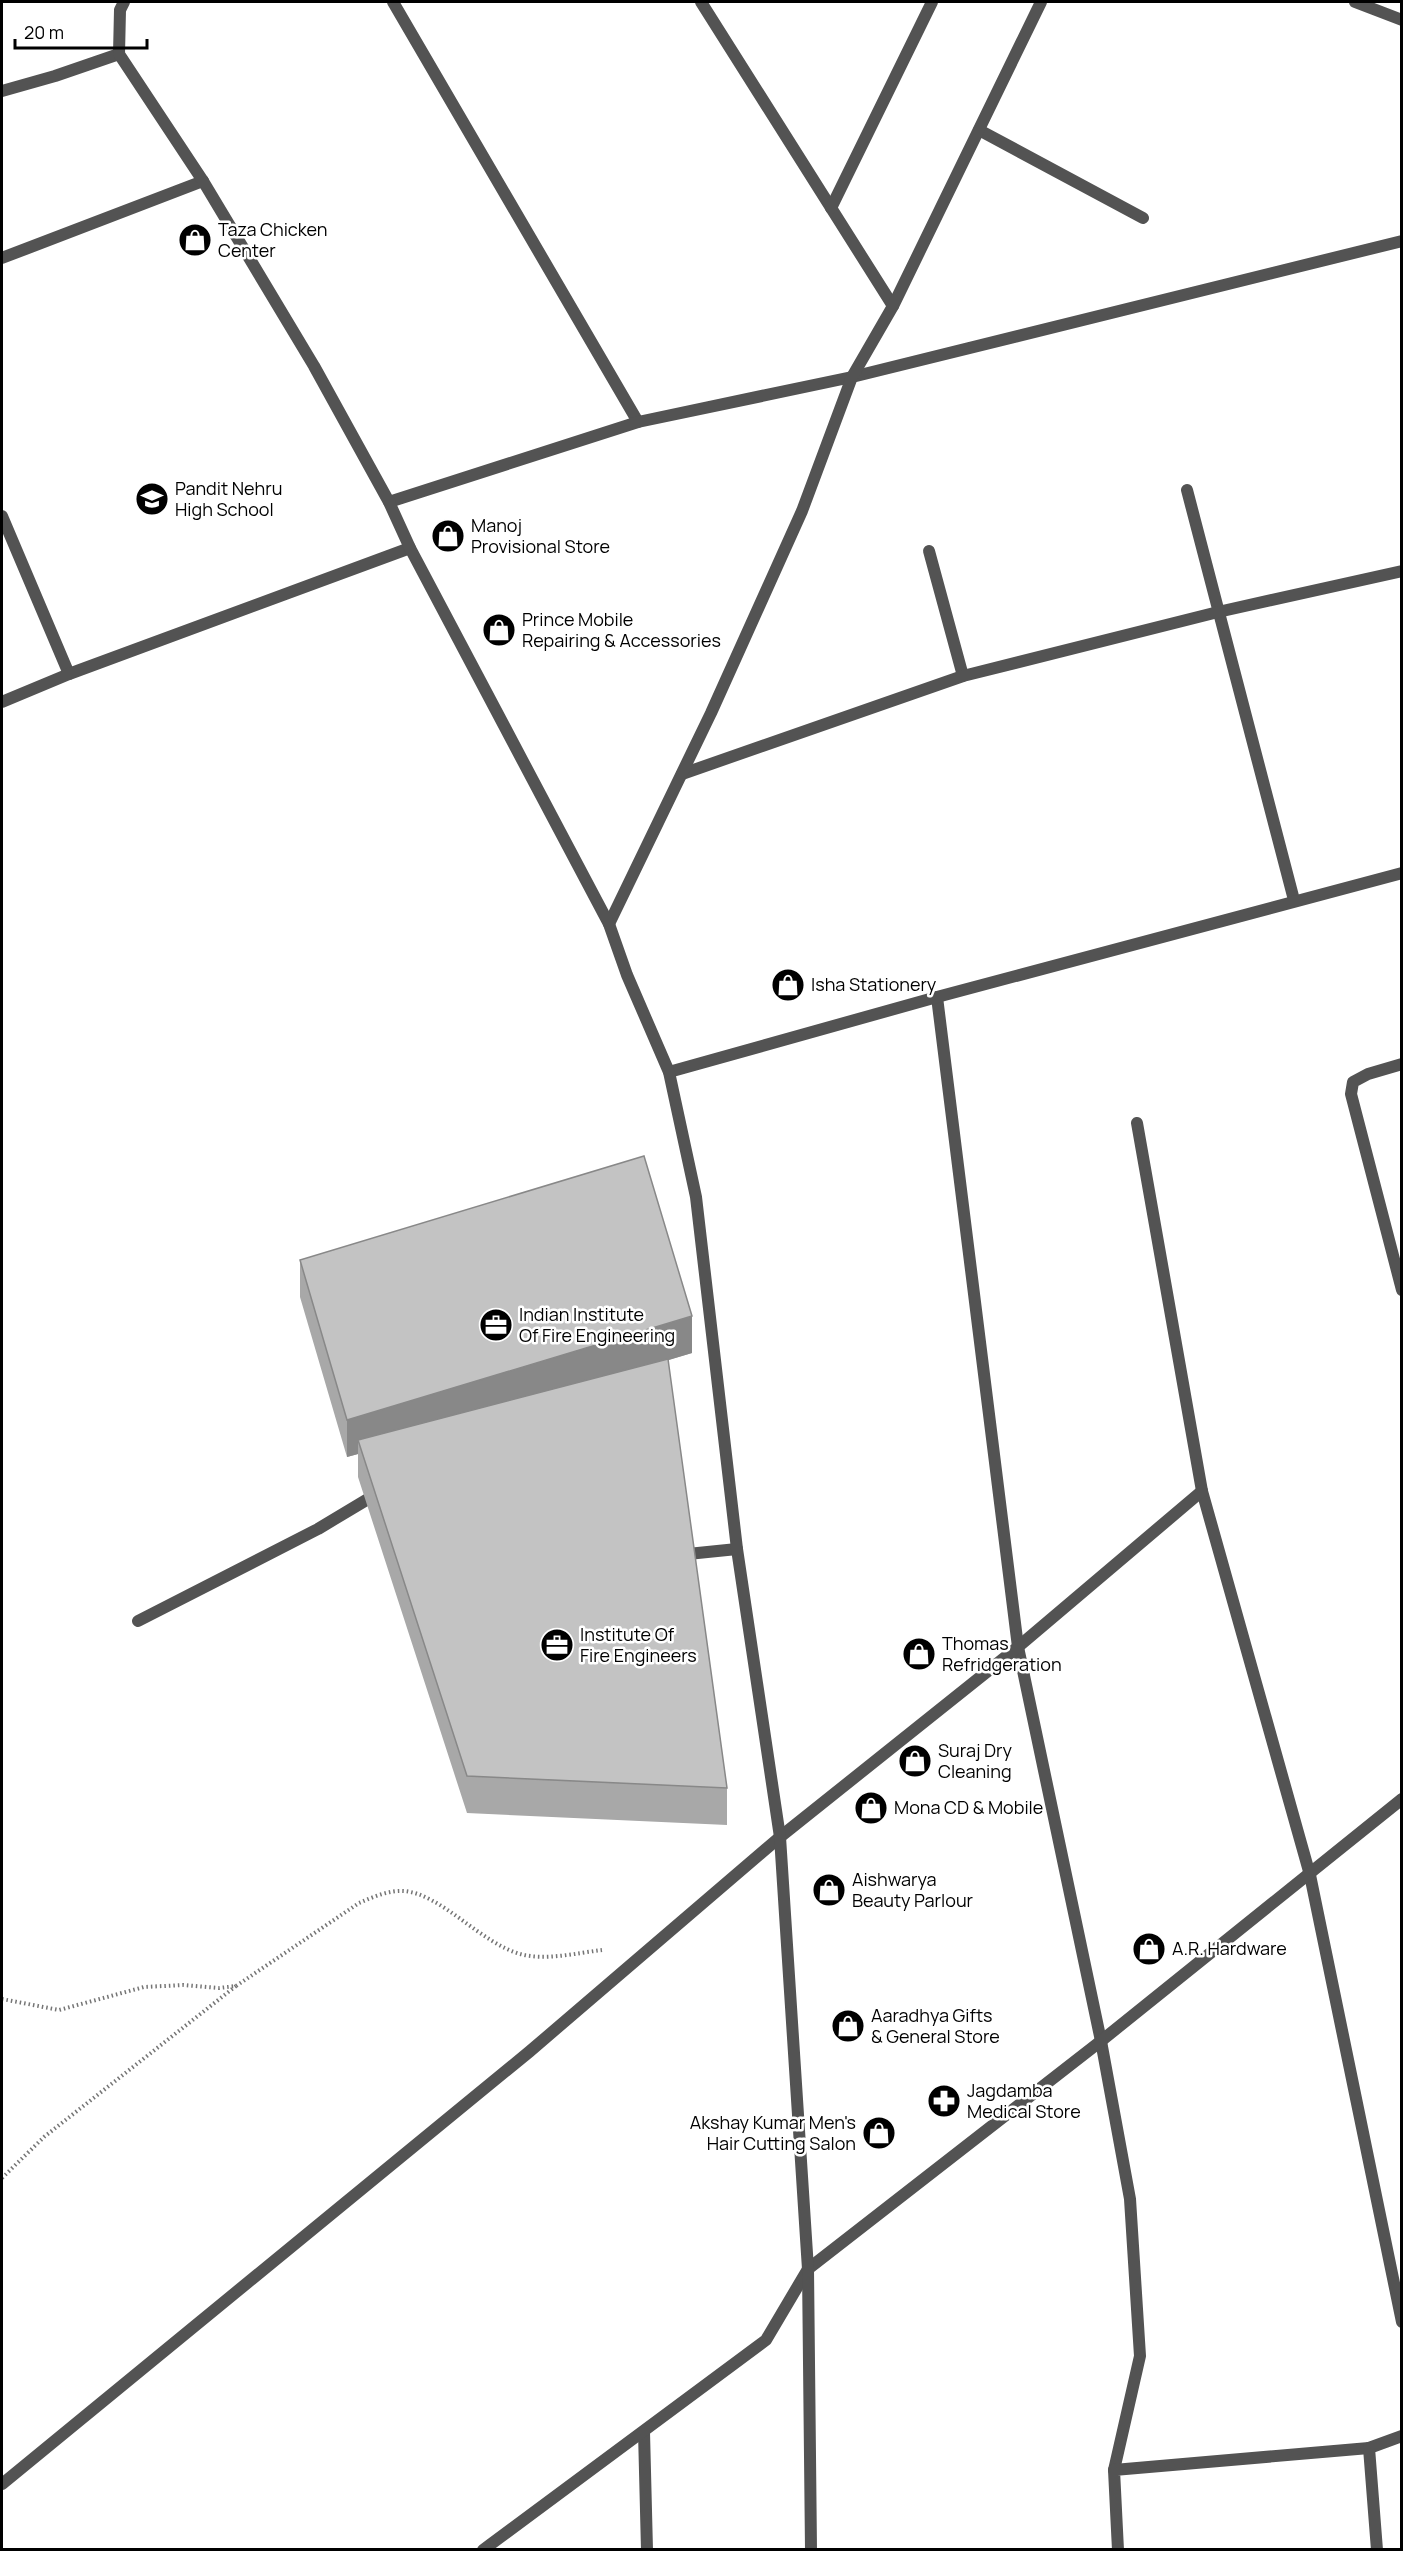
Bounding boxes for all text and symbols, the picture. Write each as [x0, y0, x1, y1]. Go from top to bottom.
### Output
scale bar [15, 12, 147, 50]
text: 20 m [24, 20, 64, 44]
place label: Taza Chicken Center [218, 217, 328, 262]
shop icon: Taza Chicken Center [177, 222, 213, 258]
place label: Pandit Nehru High School [175, 476, 282, 521]
school or university icon: Pandit Nehru High School [134, 481, 170, 517]
place label: Manoj Provisional Store [471, 513, 610, 558]
shop icon: Manoj Provisional Store [430, 518, 466, 554]
place label: Prince Mobile Repairing & Accessories [522, 607, 721, 652]
shop icon: Prince Mobile Repairing & Accessories [481, 612, 517, 648]
shop icon: Isha Stationery [770, 967, 806, 1003]
place label: Isha Stationery [811, 972, 937, 996]
place label: Indian Institute Of Fire Engineering [519, 1302, 675, 1347]
office icon: Indian Institute Of Fire Engineering [478, 1307, 514, 1343]
place label: Institute Of Fire Engineers [580, 1622, 697, 1667]
office icon: Institute Of Fire Engineers [539, 1627, 575, 1663]
place label: Thomas Refridgeration [942, 1631, 1062, 1676]
shop icon: Thomas Refridgeration [901, 1636, 937, 1672]
place label: Suraj Dry Cleaning [938, 1738, 1012, 1783]
shop icon: Suraj Dry Cleaning [897, 1743, 933, 1779]
shop icon: Mona CD & Mobile [853, 1790, 889, 1826]
place label: Mona CD & Mobile [894, 1795, 1043, 1819]
place label: Aishwarya Beauty Parlour [852, 1867, 974, 1912]
shop icon: Aishwarya Beauty Parlour [811, 1872, 847, 1908]
shop icon: A.R. Hardware [1131, 1931, 1167, 1967]
place label: A.R. Hardware [1172, 1936, 1287, 1960]
place label: Aaradhya Gifts & General Store [871, 2003, 1000, 2048]
shop icon: Aaradhya Gifts & General Store [830, 2008, 866, 2044]
place label: Jagdamba Medical Store [967, 2078, 1081, 2123]
pharmacy icon: Jagdamba Medical Store [926, 2083, 962, 2119]
place label: Akshay Kumar Men's Hair Cutting Salon [690, 2110, 856, 2155]
shop icon: Akshay Kumar Men's Hair Cutting Salon [861, 2115, 897, 2151]

